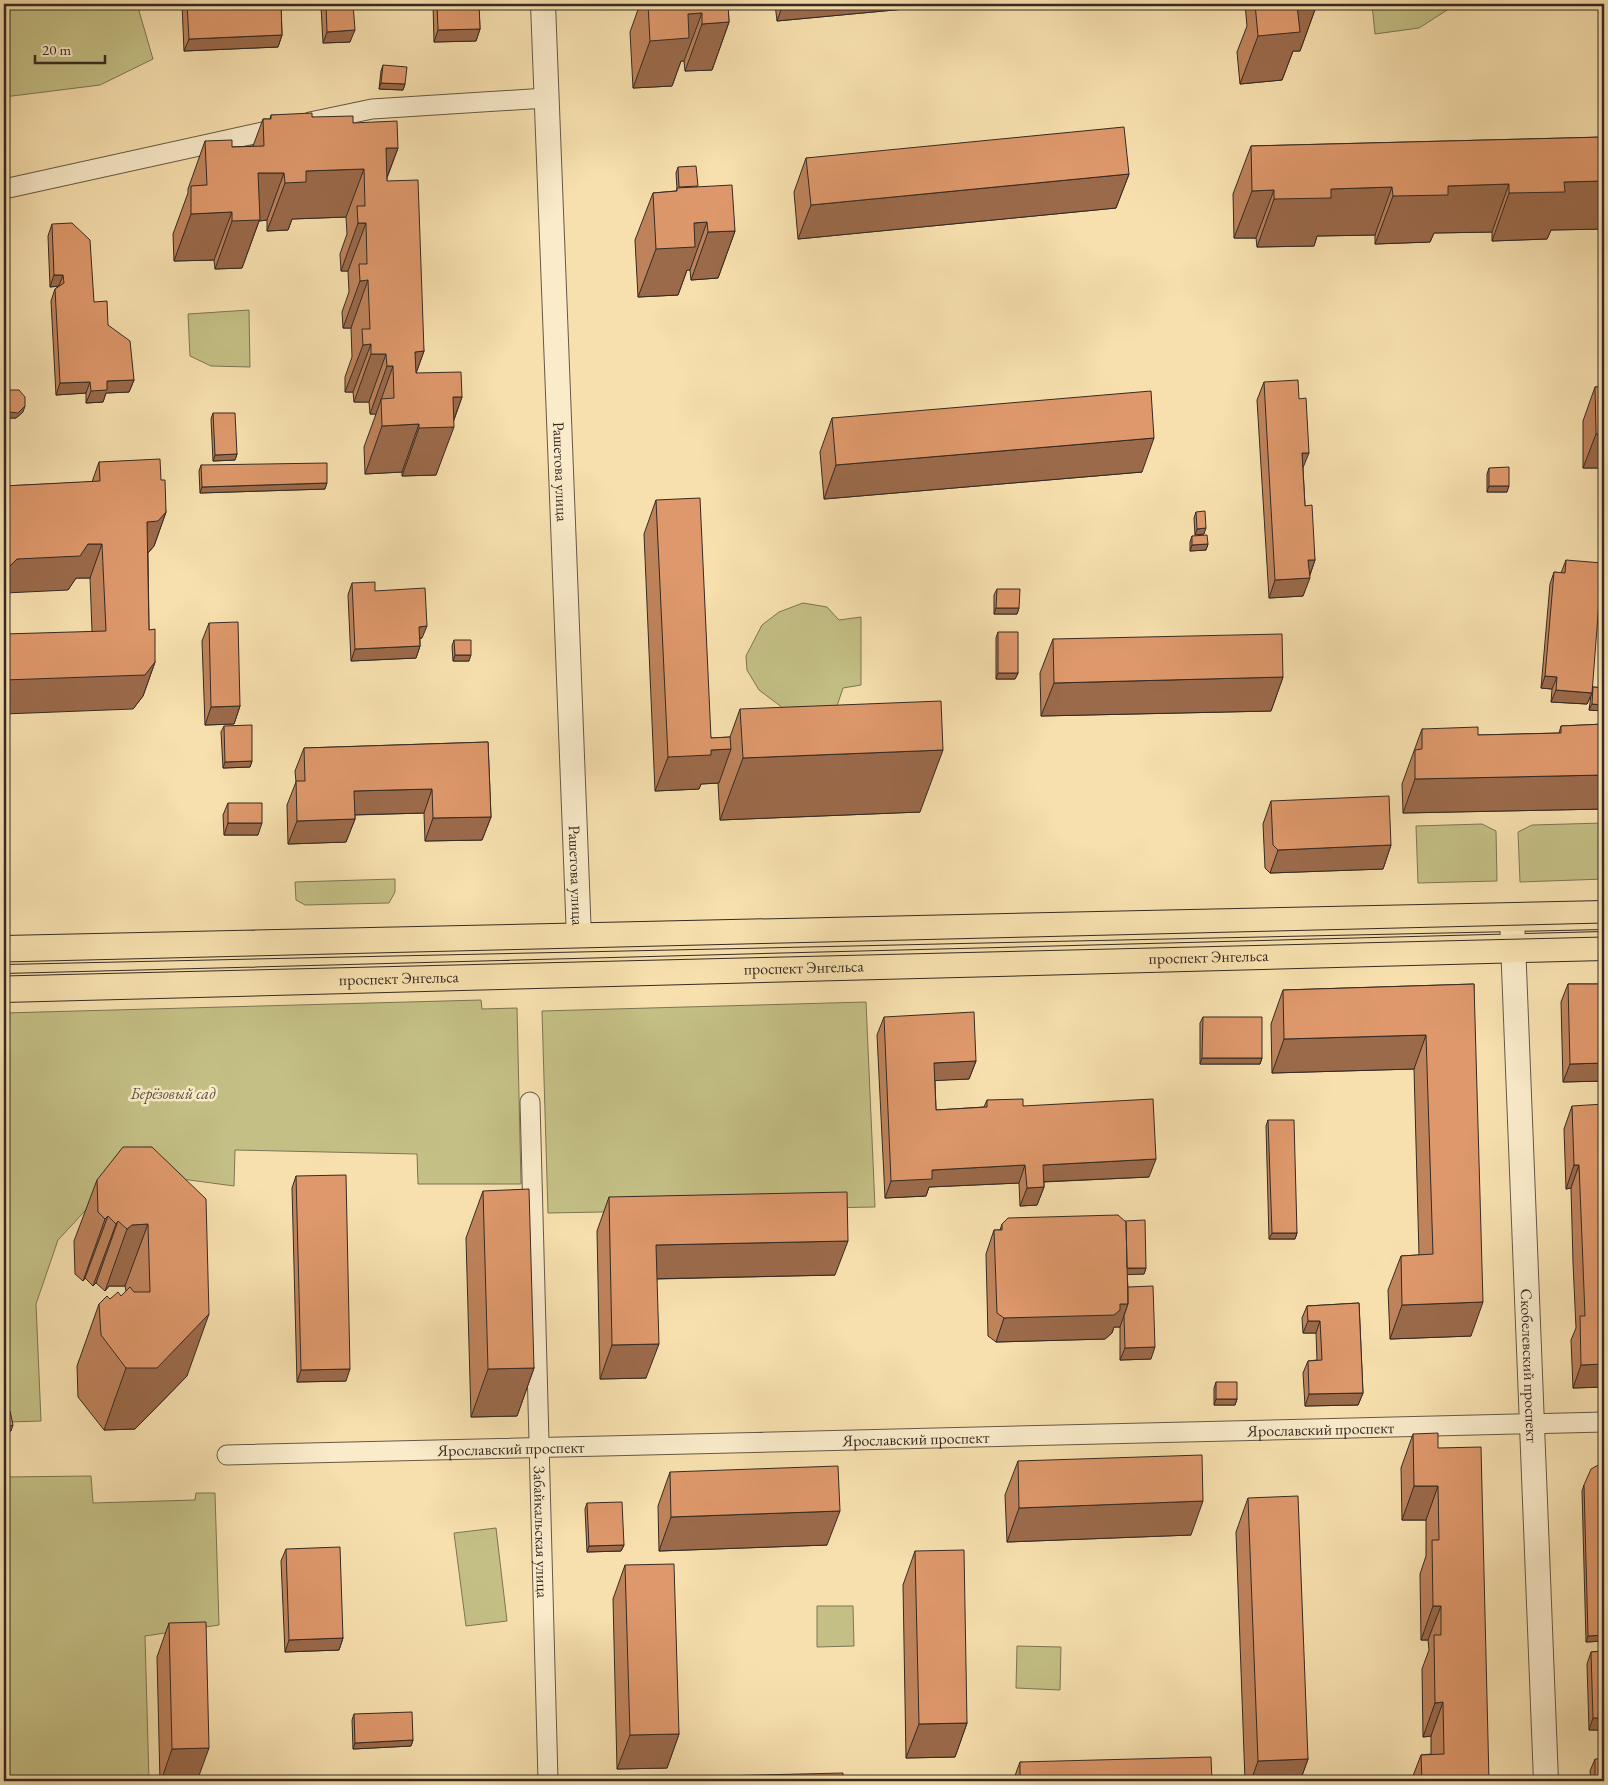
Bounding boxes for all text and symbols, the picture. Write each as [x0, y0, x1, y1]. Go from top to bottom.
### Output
scale bar [35, 32, 105, 64]
text: 20 m [42, 40, 71, 59]
street label: Рашетова улица [549, 421, 573, 523]
street label: Рашетова улица [564, 825, 589, 926]
street label: проспект Энгельса [1148, 944, 1269, 968]
street label: проспект Энгельса [744, 955, 865, 979]
street label: проспект Энгельса [339, 966, 460, 990]
park label: Берёзовый сад [129, 1083, 216, 1104]
street label: Скобелевский проспект [1516, 1288, 1543, 1444]
street label: Ярославский проспект [1246, 1417, 1395, 1441]
street label: Ярославский проспект [841, 1426, 990, 1451]
street label: Ярославский проспект [436, 1436, 585, 1460]
street label: Забайкальская улица [529, 1465, 554, 1599]

